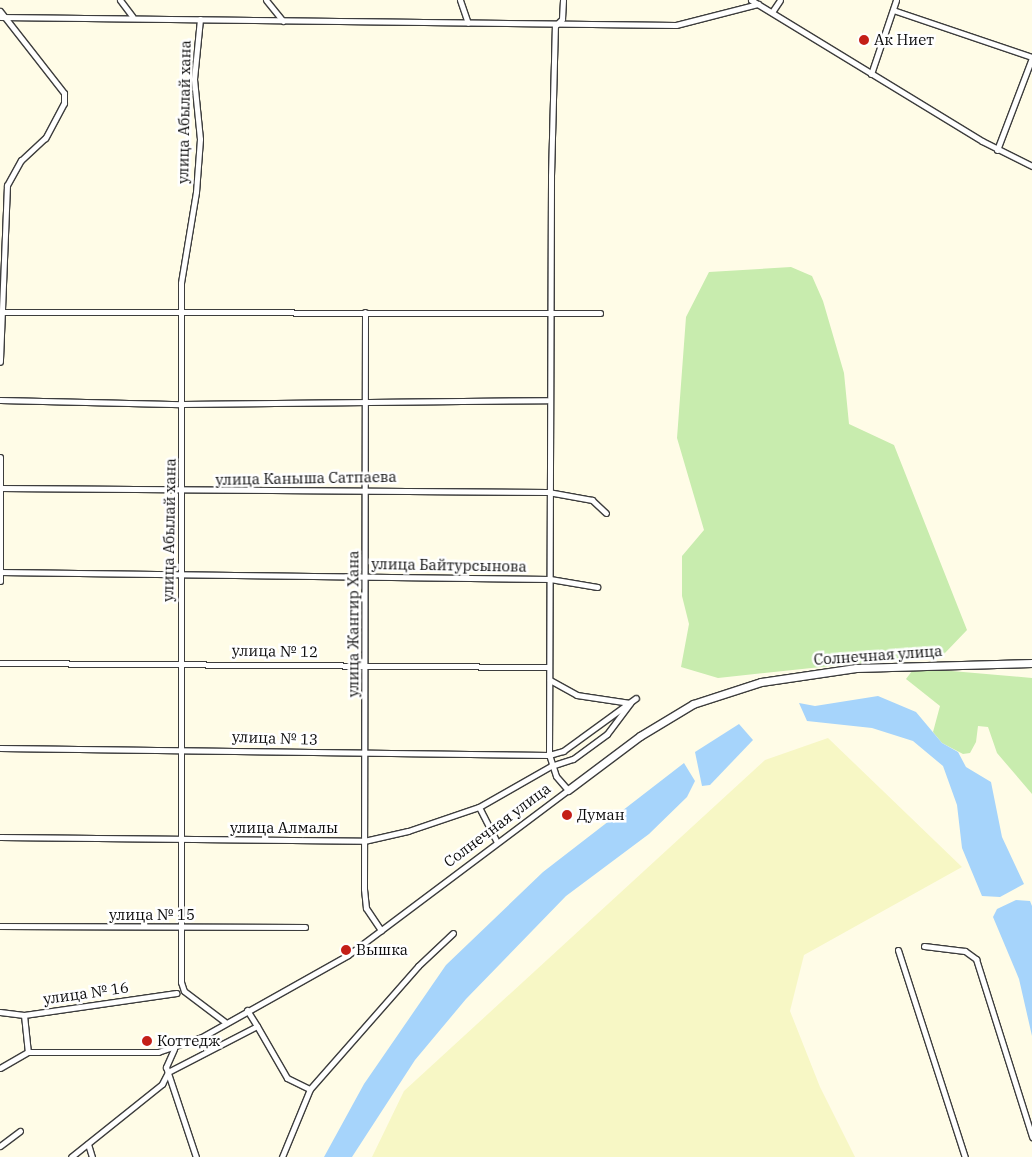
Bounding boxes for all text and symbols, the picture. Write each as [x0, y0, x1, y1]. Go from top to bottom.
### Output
place label: Ак Ниет [874, 31, 934, 49]
marker: Ак Ниет [858, 34, 870, 46]
street label: улица Абылай хана [174, 40, 194, 184]
street label: улица Абылай хана [159, 458, 179, 602]
street label: улица Каныша Сатпаева [215, 467, 397, 489]
street label: улица Жангир Хана [344, 551, 362, 697]
street label: улица Байтурсынова [371, 555, 527, 575]
street label: улица № 12 [232, 641, 318, 661]
street label: Солнечная улица [813, 642, 943, 668]
street label: улица № 13 [232, 728, 318, 748]
street label: Солнечная улица [440, 779, 554, 871]
place label: Думан [577, 806, 625, 824]
marker: Думан [561, 809, 573, 821]
street label: улица Алмалы [230, 819, 338, 837]
street label: улица № 15 [109, 906, 195, 924]
place label: Вышка [356, 941, 408, 959]
marker: Вышка [340, 944, 352, 956]
street label: улица № 16 [42, 978, 130, 1008]
place label: Коттедж [157, 1032, 220, 1050]
marker: Коттедж [141, 1035, 153, 1047]

